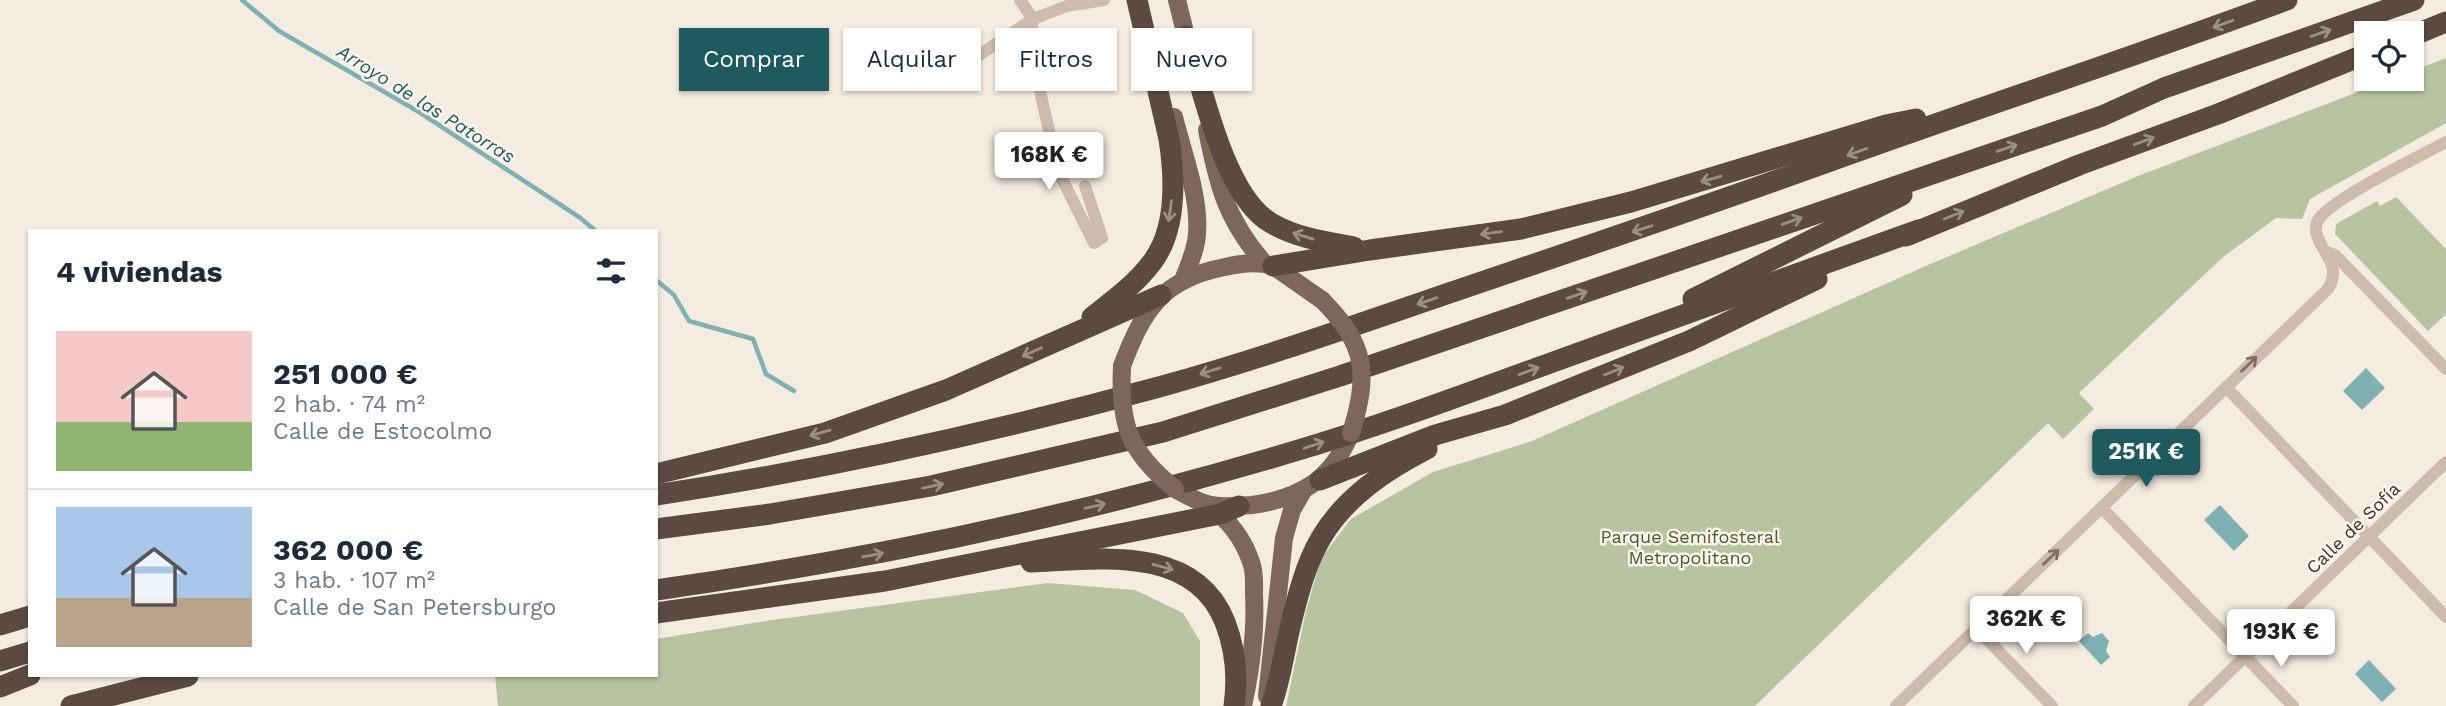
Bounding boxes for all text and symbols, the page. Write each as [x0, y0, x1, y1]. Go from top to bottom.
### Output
one-way arrow [2212, 18, 2234, 31]
map controls [2354, 21, 2424, 91]
button: locate [2354, 21, 2424, 91]
one-way arrow [2309, 26, 2331, 38]
chip: Comprar [679, 28, 829, 91]
chip: Alquilar [843, 28, 981, 91]
chip: Filtros [995, 28, 1117, 91]
chip: Nuevo [1131, 28, 1252, 91]
water label: Arroyo de las Patorras [332, 39, 519, 168]
pin: 168K € [992, 132, 1106, 192]
one-way arrow [2132, 134, 2154, 147]
text: 168K € [1010, 141, 1088, 168]
one-way arrow [1996, 141, 2018, 153]
one-way arrow [1846, 147, 1868, 159]
one-way arrow [1700, 173, 1722, 186]
one-way arrow [1163, 199, 1176, 222]
one-way arrow [1943, 208, 1964, 221]
one-way arrow [1781, 214, 1803, 227]
one-way arrow [1632, 224, 1654, 236]
one-way arrow [1480, 227, 1502, 240]
one-way arrow [1292, 228, 1314, 241]
icon: filters [592, 252, 630, 290]
text: 4 viviendas [56, 254, 223, 289]
one-way arrow [1565, 288, 1587, 300]
one-way arrow [1416, 296, 1438, 308]
one-way arrow [1022, 346, 1043, 359]
one-way arrow [2240, 355, 2257, 372]
text: 251 000 € [273, 356, 417, 391]
icon: home [112, 359, 196, 443]
one-way arrow [1518, 363, 1540, 376]
one-way arrow [1602, 364, 1624, 377]
one-way arrow [1199, 365, 1221, 378]
text: 2 hab. · 74 m² [273, 391, 425, 418]
text: Calle de Estocolmo [273, 418, 492, 445]
one-way arrow [809, 428, 831, 441]
pin: 251K € [2089, 430, 2203, 489]
one-way arrow [1303, 438, 1325, 451]
text: 251K € [2108, 438, 2184, 465]
one-way arrow [921, 478, 944, 492]
street label: Calle de Sofía [2302, 478, 2404, 578]
one-way arrow [1083, 499, 1106, 513]
park label: Parque Semifosteral Metropolitano [1601, 526, 1780, 568]
text: 362 000 € [273, 532, 423, 567]
icon: home [112, 535, 196, 619]
one-way arrow [861, 548, 884, 561]
one-way arrow [2042, 548, 2059, 565]
one-way arrow [1151, 561, 1174, 574]
text: 3 hab. · 107 m² [273, 567, 435, 594]
text: Calle de San Petersburgo [273, 594, 556, 621]
pin: 362K € [1969, 596, 2083, 656]
text: 362K € [1986, 605, 2066, 632]
pin: 193K € [2224, 610, 2338, 669]
text: 193K € [2243, 618, 2319, 645]

